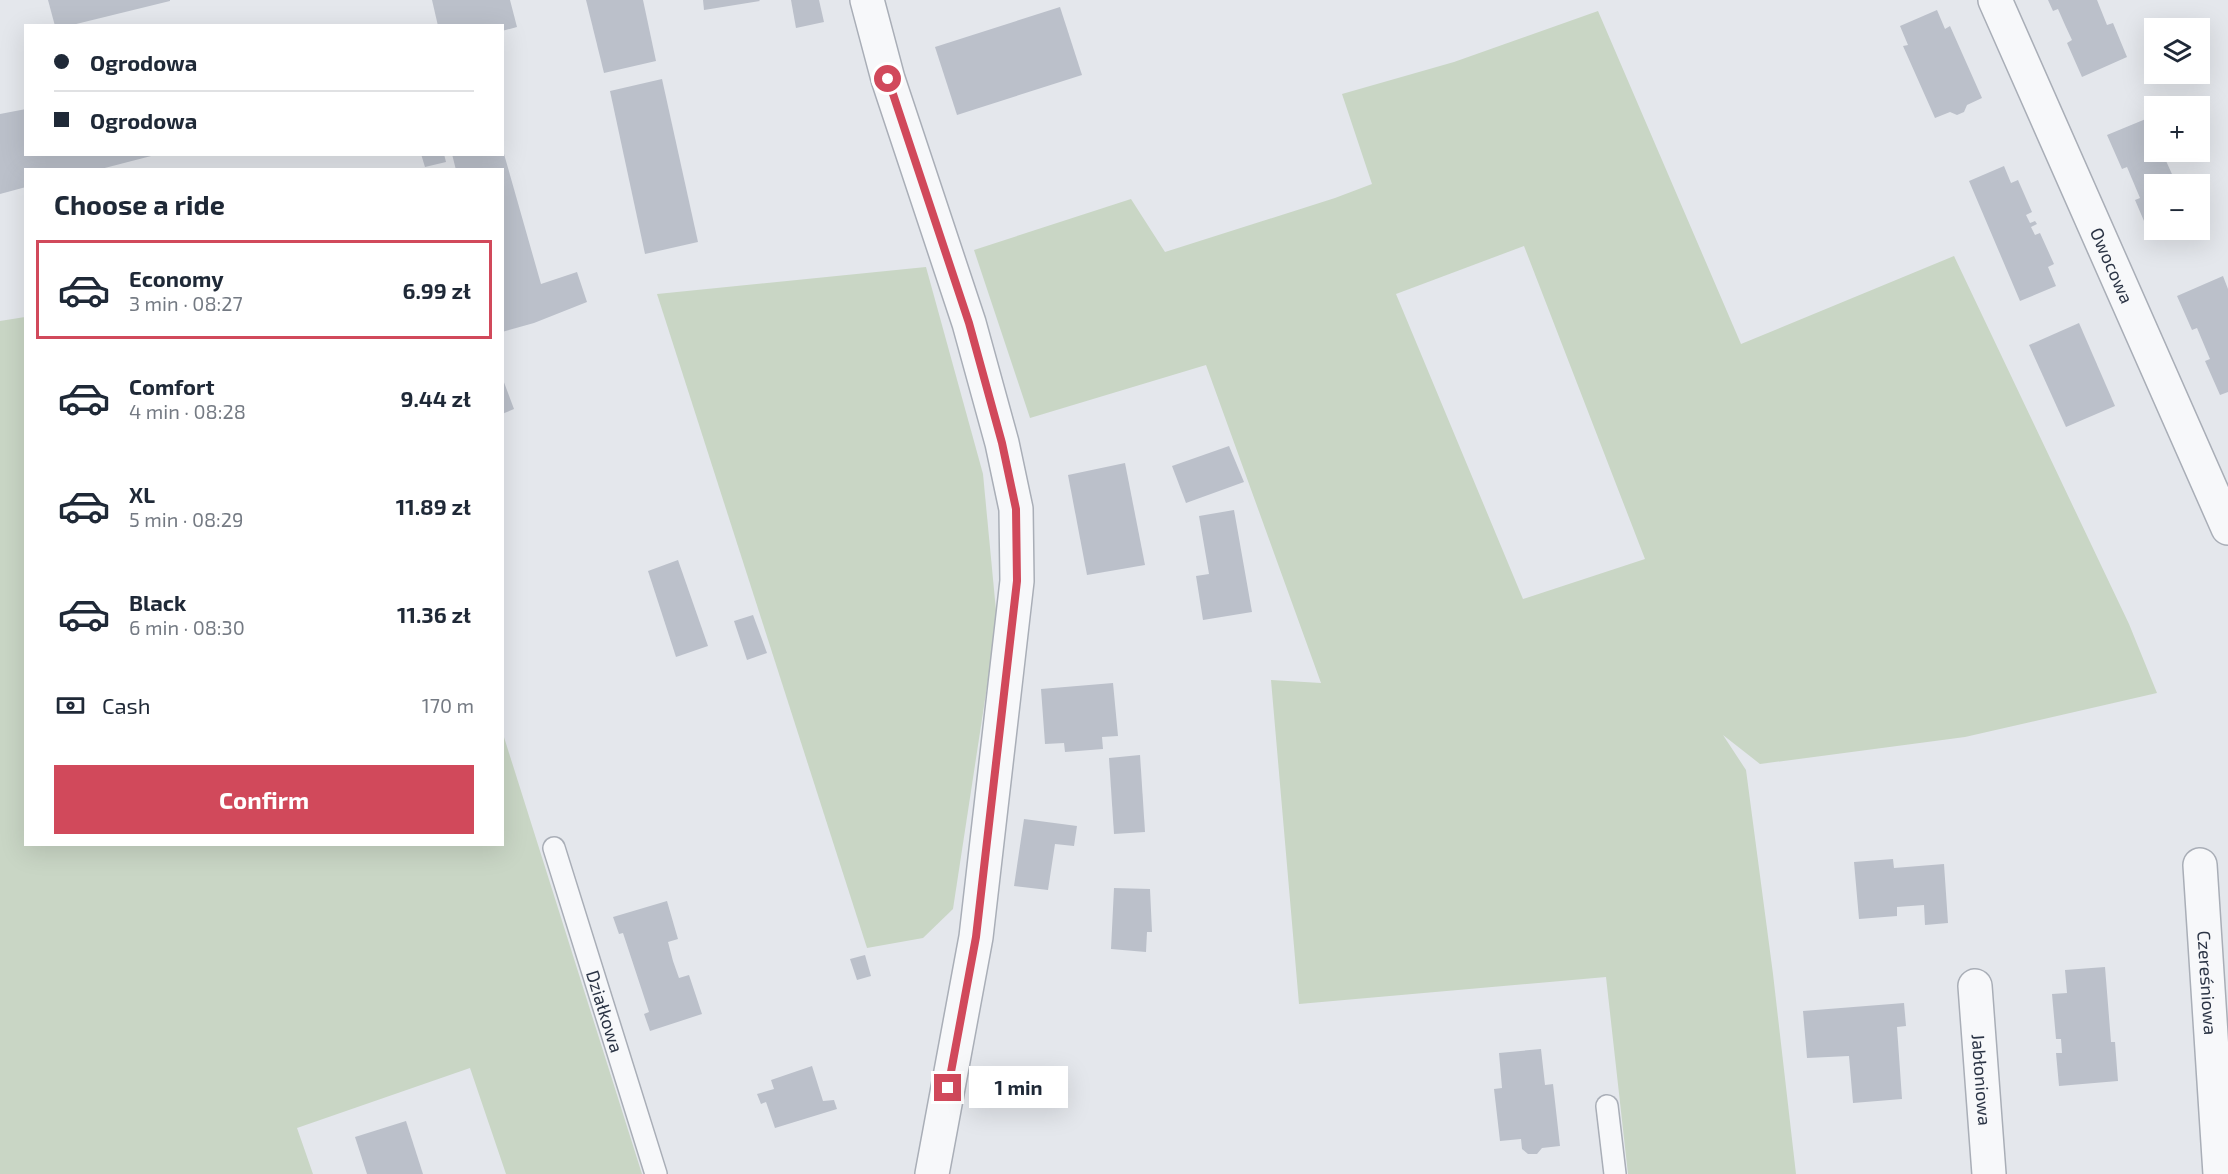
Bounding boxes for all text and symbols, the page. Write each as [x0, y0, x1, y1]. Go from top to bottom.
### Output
map controls [2144, 18, 2210, 240]
button: layers [2144, 18, 2210, 84]
text: Ogrodowa [90, 49, 197, 75]
route start [874, 65, 901, 92]
button: + [2144, 96, 2210, 162]
text: Ogrodowa [90, 107, 197, 133]
button: − [2144, 174, 2210, 240]
text: Choose a ride [54, 188, 225, 220]
street label: Owocowa [2086, 224, 2138, 307]
icon: car [57, 263, 111, 317]
text: Economy [129, 265, 224, 291]
text: 6.99 zł [402, 277, 471, 303]
text: 3 min · 08:27 [129, 291, 243, 315]
icon: car [57, 371, 111, 425]
text: Comfort [129, 373, 214, 399]
text: 9.44 zł [401, 385, 471, 411]
text: 4 min · 08:28 [129, 399, 246, 423]
icon: car [57, 479, 111, 533]
text: XL [129, 481, 155, 507]
text: 11.89 zł [396, 493, 471, 519]
text: 5 min · 08:29 [129, 507, 244, 531]
icon: car [57, 587, 111, 641]
text: Black [129, 589, 186, 615]
text: 11.36 zł [397, 601, 471, 627]
text: 6 min · 08:30 [129, 615, 245, 639]
icon: cash [54, 689, 87, 722]
text: Cash [102, 692, 151, 718]
text: 170 m [422, 693, 474, 717]
button: Confirm [54, 765, 474, 834]
street label: Czereśniowa [2193, 930, 2222, 1036]
street label: Działkowa [582, 967, 628, 1055]
street label: Jabłoniowa [1968, 1033, 1996, 1127]
callout: 1 min [969, 1067, 1068, 1109]
route end [934, 1074, 961, 1101]
text: 1 min [994, 1075, 1043, 1099]

